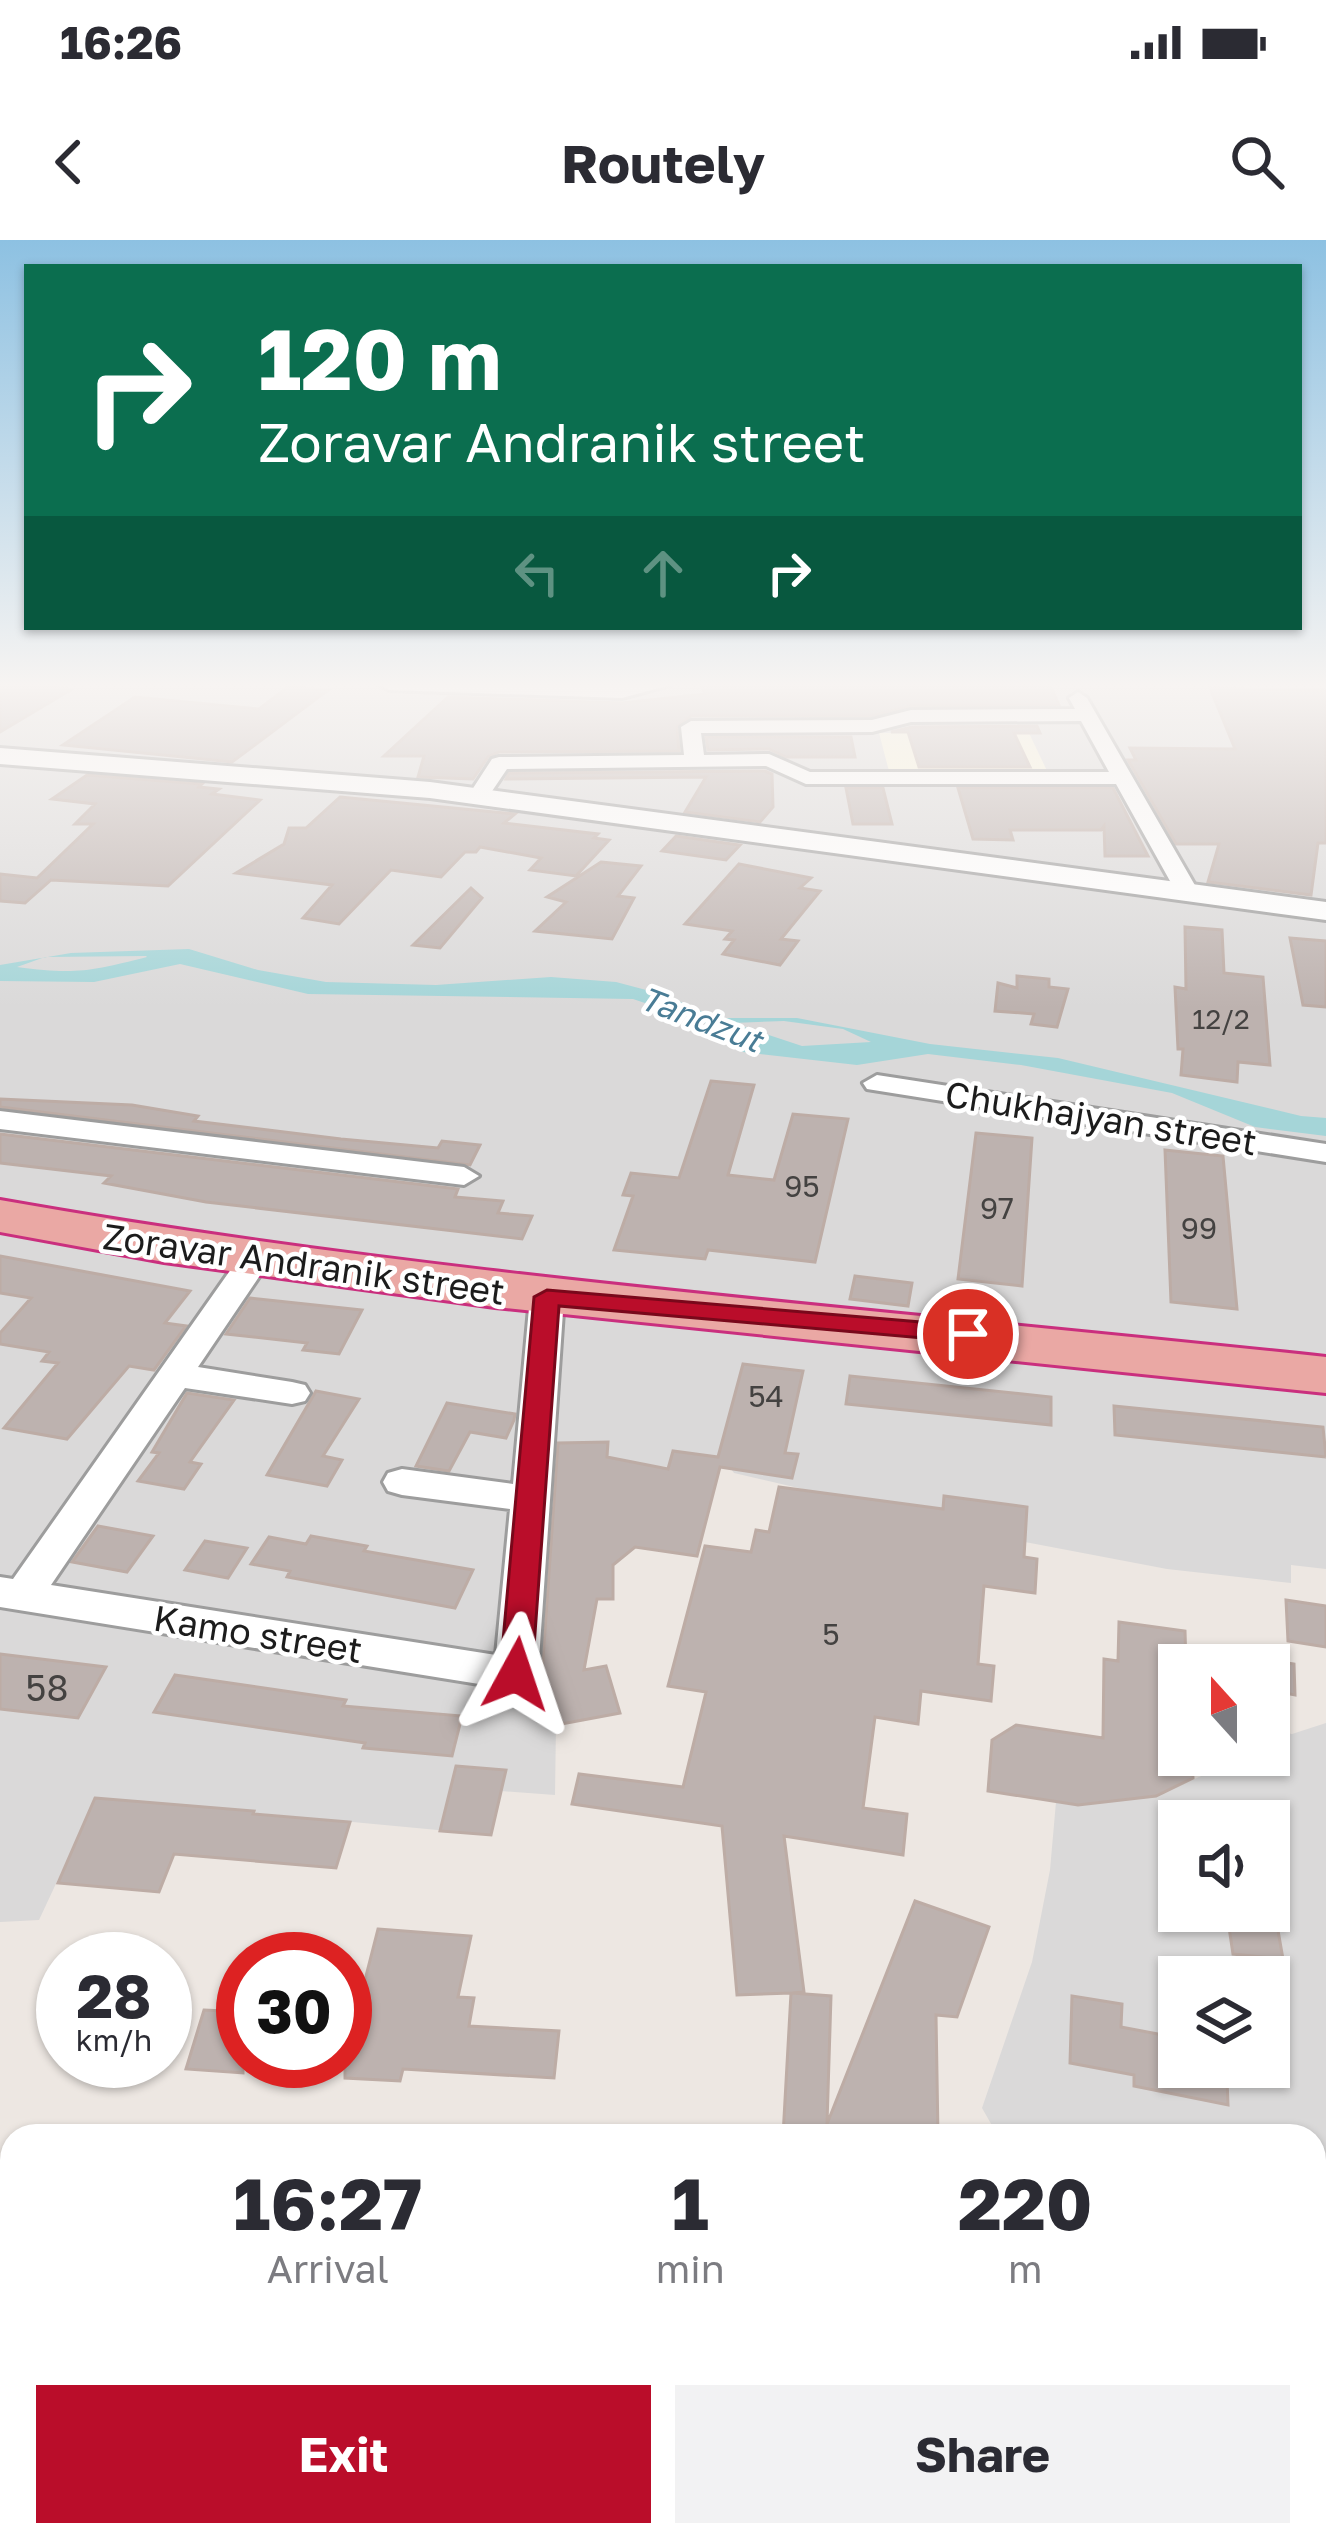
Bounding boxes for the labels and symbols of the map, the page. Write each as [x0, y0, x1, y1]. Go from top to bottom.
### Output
water label: Tandzut [635, 978, 770, 1060]
house number: 12/2 [1192, 1003, 1250, 1035]
street label: Chukhajyan street [942, 1072, 1260, 1163]
house number: 95 [784, 1168, 820, 1204]
house number: 97 [980, 1190, 1014, 1226]
house number: 99 [1181, 1210, 1217, 1246]
street label: Zoravar Andranik street [100, 1214, 508, 1313]
pin [917, 1283, 1019, 1385]
house number: 54 [748, 1378, 784, 1414]
street label: Kamo street [151, 1596, 365, 1671]
position arrow [453, 1611, 579, 1737]
house number: 5 [822, 1616, 840, 1652]
north arrow [1158, 1644, 1290, 1776]
house number: 58 [26, 1666, 68, 1709]
speed limit sign: 30 [216, 1932, 372, 2088]

